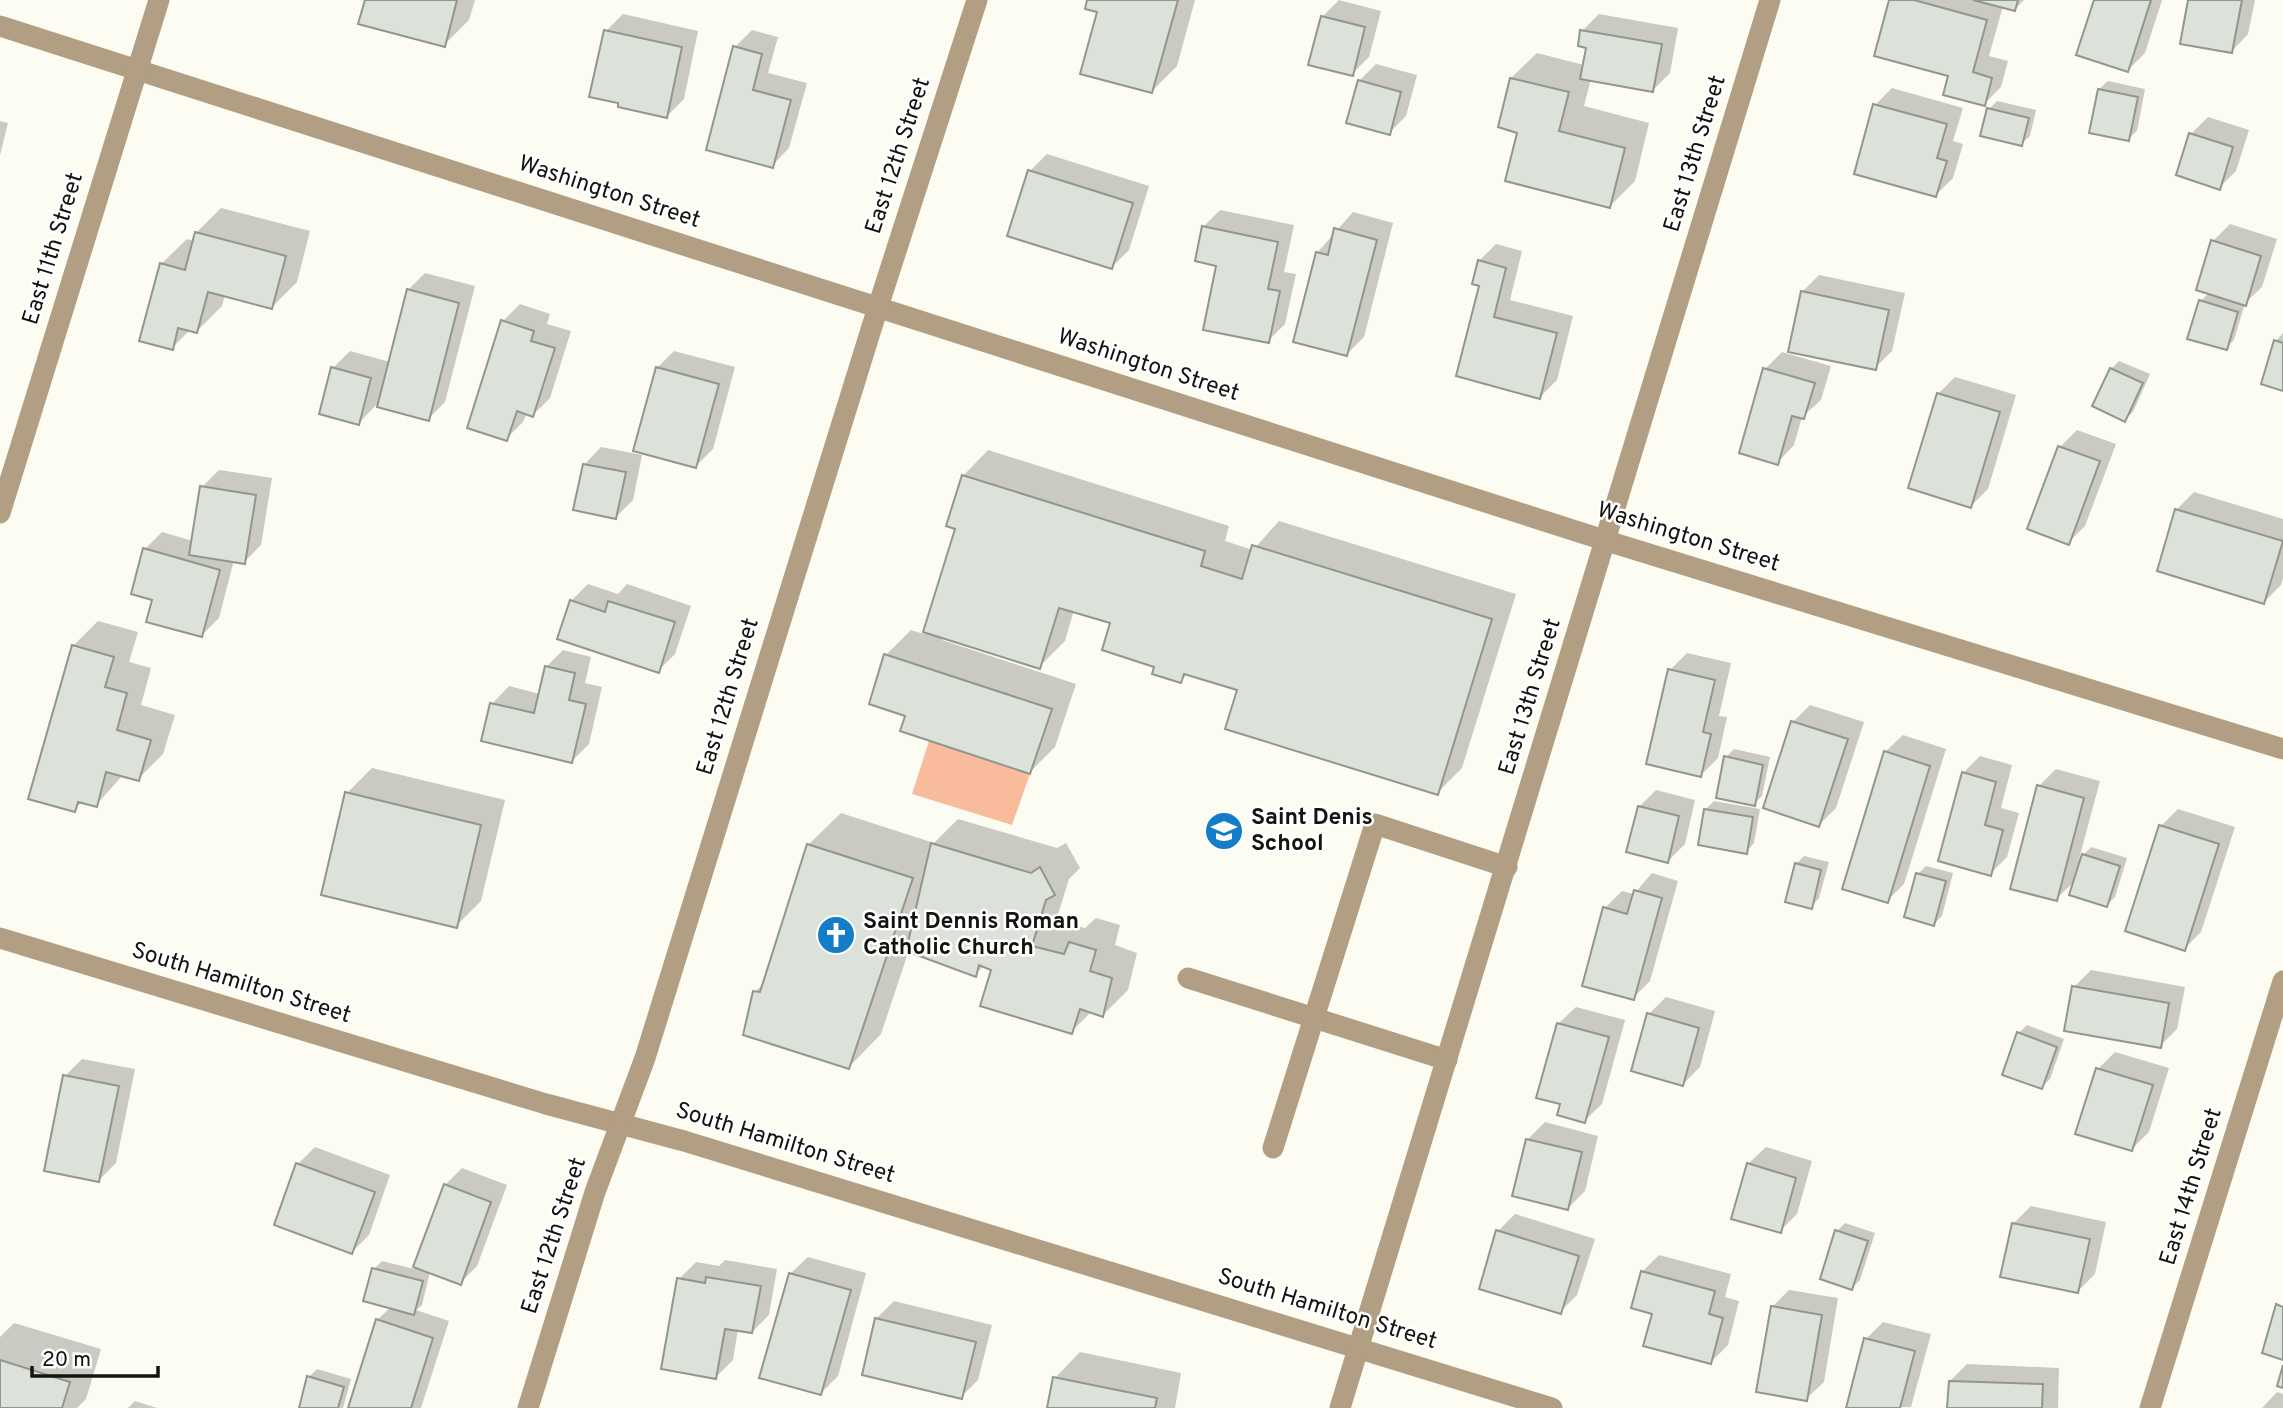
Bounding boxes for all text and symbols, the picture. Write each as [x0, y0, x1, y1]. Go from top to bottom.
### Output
street label: East 13th Street [1658, 72, 1734, 236]
street label: East 12th Street [860, 74, 938, 238]
street label: Washington Street [514, 150, 704, 236]
street label: East 11th Street [17, 169, 91, 329]
street label: Washington Street [1053, 323, 1243, 409]
street label: Washington Street [1593, 496, 1783, 580]
street label: East 12th Street [691, 615, 767, 779]
street label: East 13th Street [1493, 615, 1569, 779]
place label: Saint Denis School [1251, 804, 1373, 859]
school or university icon: Saint Denis School [1203, 810, 1245, 852]
place label: Saint Dennis Roman Catholic Church [863, 908, 1079, 963]
church icon: Saint Dennis Roman Catholic Church [815, 914, 857, 956]
street label: South Hamilton Street [128, 937, 354, 1031]
street label: South Hamilton Street [672, 1097, 898, 1191]
street label: East 14th Street [2154, 1105, 2230, 1269]
street label: East 12th Street [516, 1154, 594, 1318]
street label: South Hamilton Street [1214, 1263, 1440, 1357]
scale bar [32, 1334, 158, 1378]
text: 20 m [42, 1347, 91, 1374]

